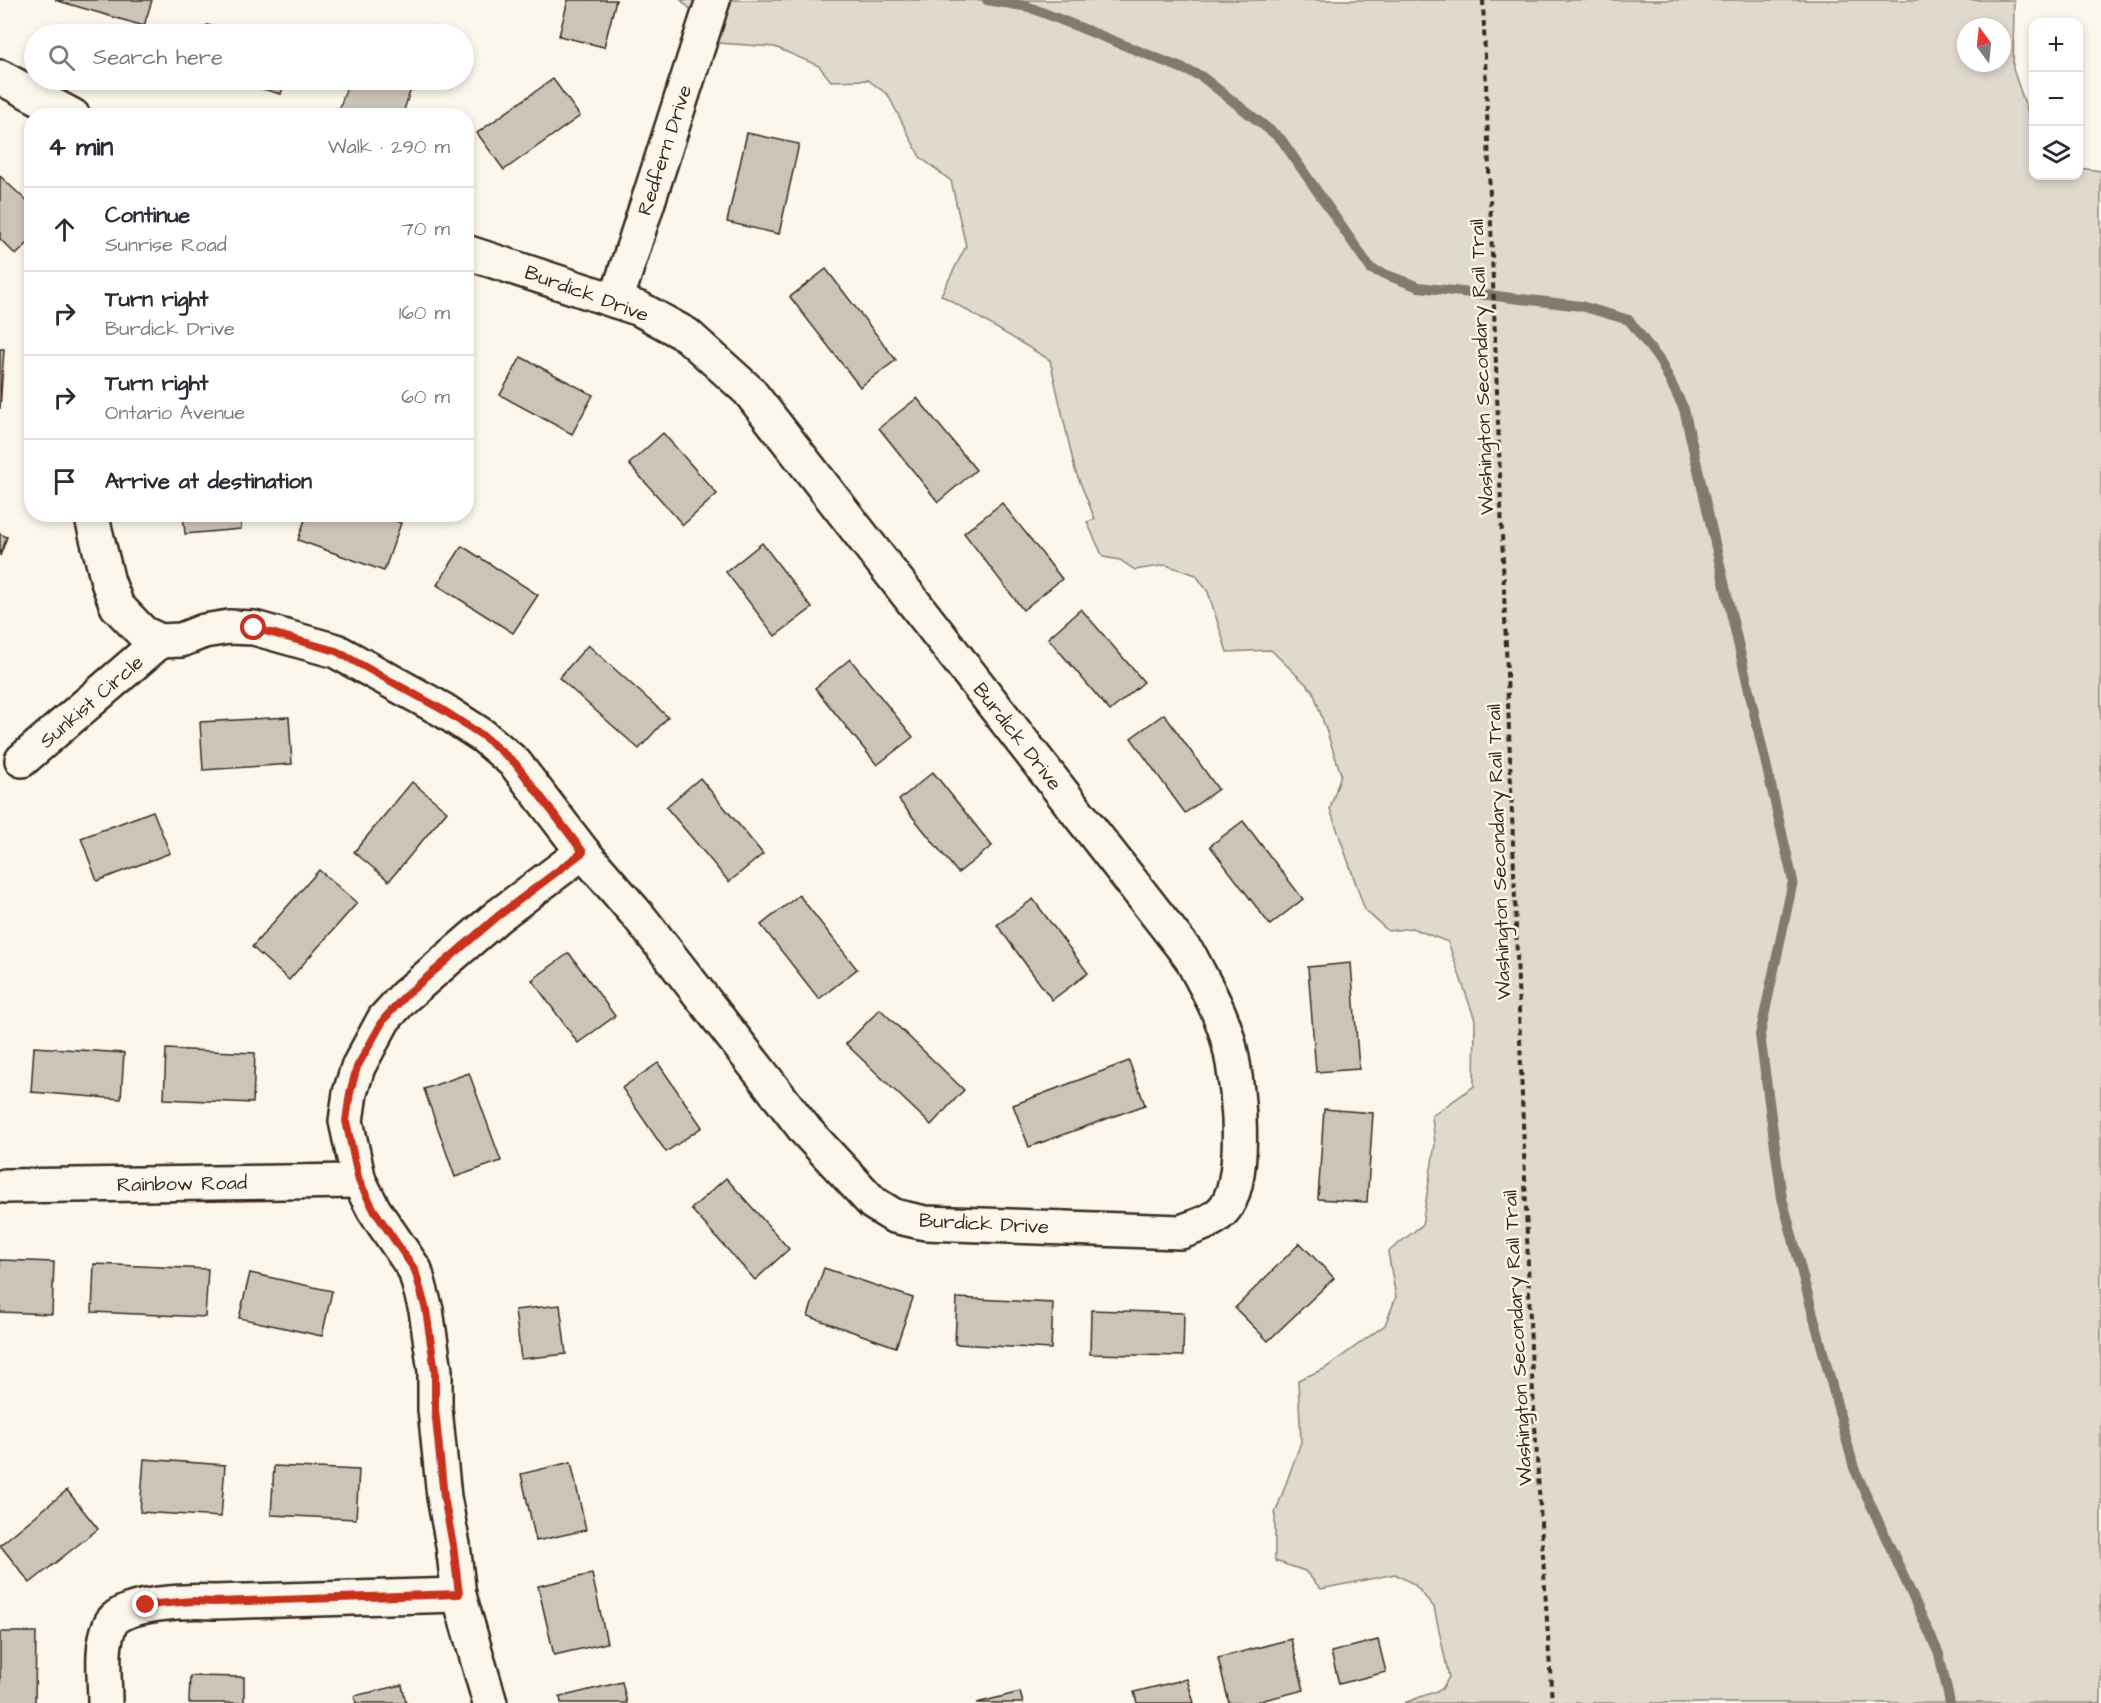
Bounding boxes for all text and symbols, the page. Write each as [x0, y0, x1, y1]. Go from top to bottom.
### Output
north arrow [1957, 18, 2011, 72]
map controls [2029, 18, 2083, 180]
button: + [2029, 18, 2083, 72]
search box [24, 24, 474, 90]
icon: search [45, 41, 78, 74]
text: Search here [93, 42, 223, 73]
button: − [2029, 72, 2083, 126]
street label: Redfern Drive [631, 81, 699, 219]
button: layers [2029, 126, 2083, 180]
text: 4 min [48, 129, 113, 165]
text: Walk · 290 m [328, 133, 450, 161]
text: Continue [105, 200, 190, 231]
icon: ahead [48, 213, 81, 246]
text: 70 m [402, 215, 450, 243]
street label: Washington Secondary Rail Trail [1463, 218, 1502, 515]
text: Sunrise Road [105, 231, 227, 259]
street label: Burdick Drive [521, 259, 653, 329]
text: Turn right [105, 284, 208, 315]
icon: right [48, 297, 81, 330]
text: 160 m [399, 299, 450, 327]
text: Burdick Drive [105, 315, 235, 343]
text: Turn right [105, 368, 208, 399]
icon: right [48, 381, 81, 414]
text: 60 m [401, 383, 450, 411]
text: Ontario Avenue [105, 399, 245, 427]
icon: arrive [48, 465, 81, 498]
text: Arrive at destination [105, 466, 312, 497]
route start [240, 614, 266, 640]
street label: Sunkist Circle [34, 649, 150, 755]
street label: Burdick Drive [966, 677, 1068, 797]
street label: Washington Secondary Rail Trail [1480, 703, 1519, 1000]
street label: Rainbow Road [117, 1169, 247, 1199]
street label: Washington Secondary Rail Trail [1496, 1189, 1541, 1487]
street label: Burdick Drive [918, 1207, 1050, 1241]
route end [132, 1591, 158, 1617]

